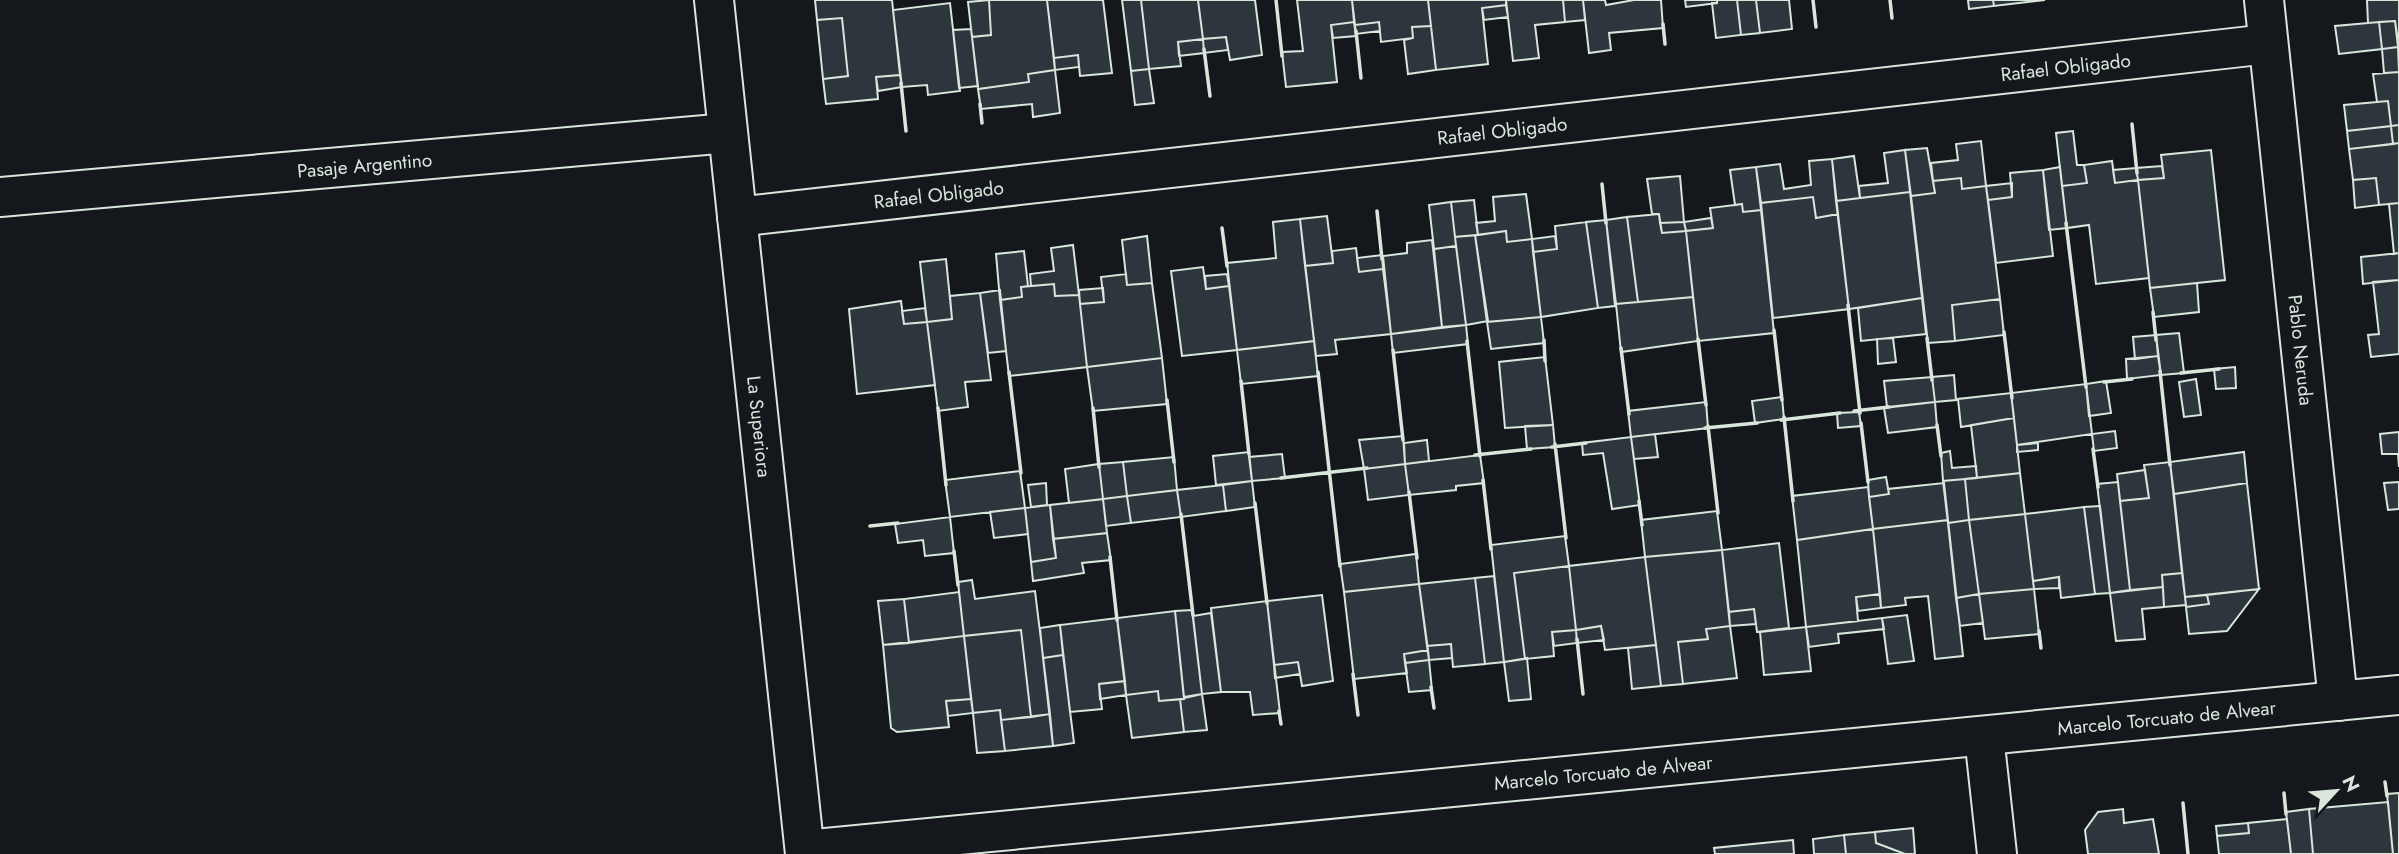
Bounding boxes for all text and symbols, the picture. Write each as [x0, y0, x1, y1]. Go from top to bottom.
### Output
street label: Rafael Obligado [1999, 47, 2132, 88]
street label: Rafael Obligado [1436, 110, 1569, 152]
street label: Pasaje Argentino [296, 146, 433, 185]
street label: Rafael Obligado [872, 174, 1005, 215]
street label: Pablo Neruda [2281, 293, 2320, 407]
street label: La Superiora [740, 375, 778, 479]
street label: Marcelo Torcuato de Alvear [2056, 694, 2278, 742]
street label: Marcelo Torcuato de Alvear [1493, 749, 1714, 797]
north arrow [2301, 756, 2371, 826]
text: N [2335, 771, 2366, 796]

